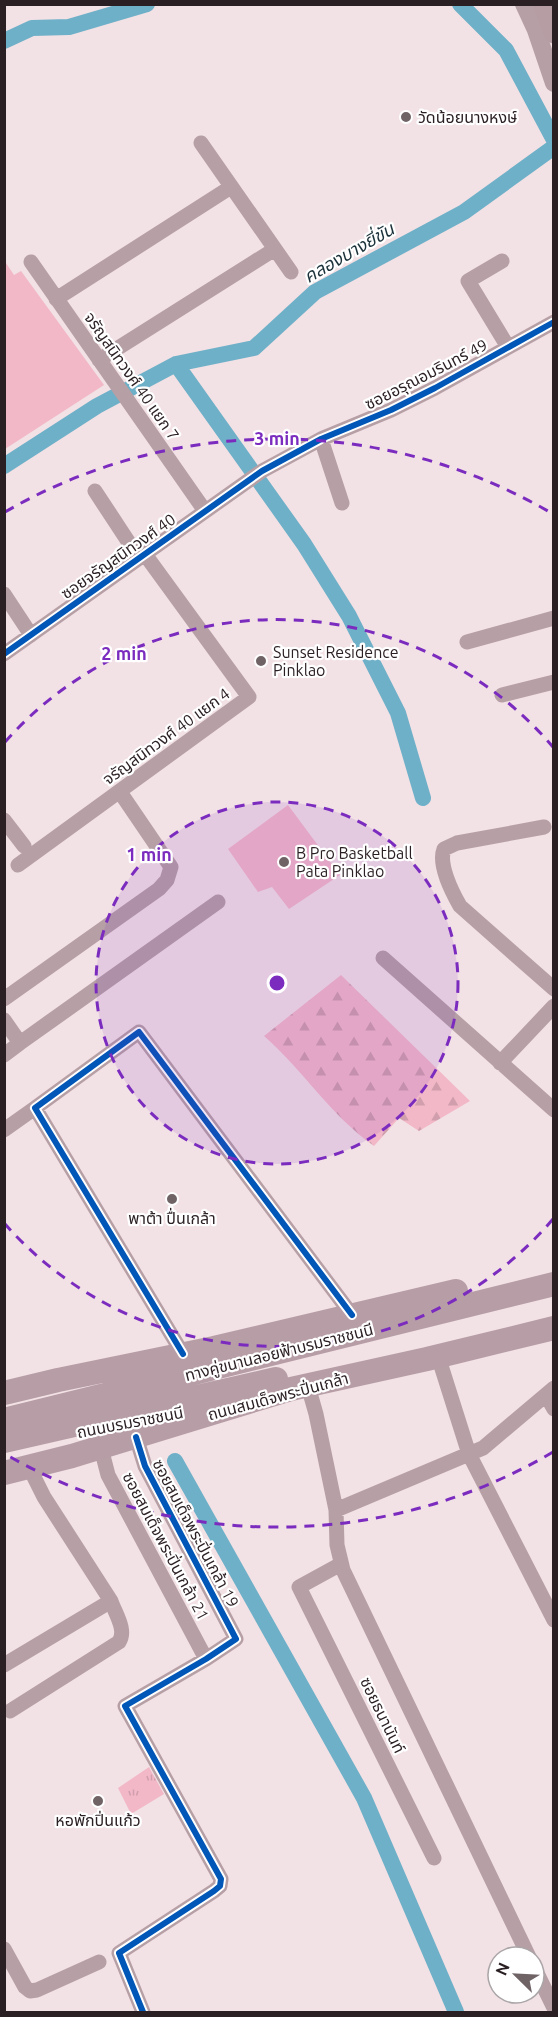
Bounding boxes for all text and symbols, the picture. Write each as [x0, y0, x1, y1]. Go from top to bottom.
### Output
place label: วัดน้อยนางหงษ์ [418, 108, 517, 126]
marker: วัดน้อยนางหงษ์ [399, 110, 413, 124]
water label: คลองบางยี่ขัน [299, 216, 398, 286]
street label: จรัญสนิทวงศ์ 40 แยก 7 [81, 309, 183, 443]
street label: ซอยอรุณอมรินทร์ 49 [362, 335, 491, 414]
text: 3 min [254, 428, 300, 448]
street label: ซอยจรัญสนิทวงศ์ 40 [57, 510, 179, 602]
text: 2 min [101, 643, 147, 663]
place label: Sunset Residence Pinklao [273, 643, 399, 679]
marker: Sunset Residence Pinklao [254, 654, 268, 668]
street label: จรัญสนิทวงศ์ 40 แยก 4 [99, 684, 233, 788]
text: 1 min [126, 844, 172, 864]
place label: B Pro Basketball Pata Pinklao [296, 844, 413, 880]
marker: B Pro Basketball Pata Pinklao [277, 855, 291, 869]
centre of rings [267, 973, 287, 993]
marker: พาต้า ปื่นเกล้า [165, 1192, 179, 1206]
place label: พาต้า ปื่นเกล้า [128, 1207, 216, 1227]
street label: ทางคู่ขนานลอยฟ้าบรมราชชนนี [183, 1320, 375, 1385]
street label: ถนนสมเด็จพระปิ่นเกล้า [205, 1368, 350, 1423]
street label: ถนนบรมราชชนนี [75, 1403, 185, 1441]
street label: ซอยสมเด็จพระปิ่นเกล้า 19 [149, 1455, 244, 1610]
street label: ซอยสมเด็จพระปิ่นเกล้า 21 [119, 1468, 214, 1623]
street label: ซอยธนานันท์ [357, 1674, 409, 1756]
marker: หอพักปิ่นแก้ว [91, 1794, 105, 1808]
place label: หอพักปิ่นแก้ว [55, 1810, 141, 1829]
north arrow [486, 1945, 546, 2005]
text: N [492, 1960, 513, 1978]

